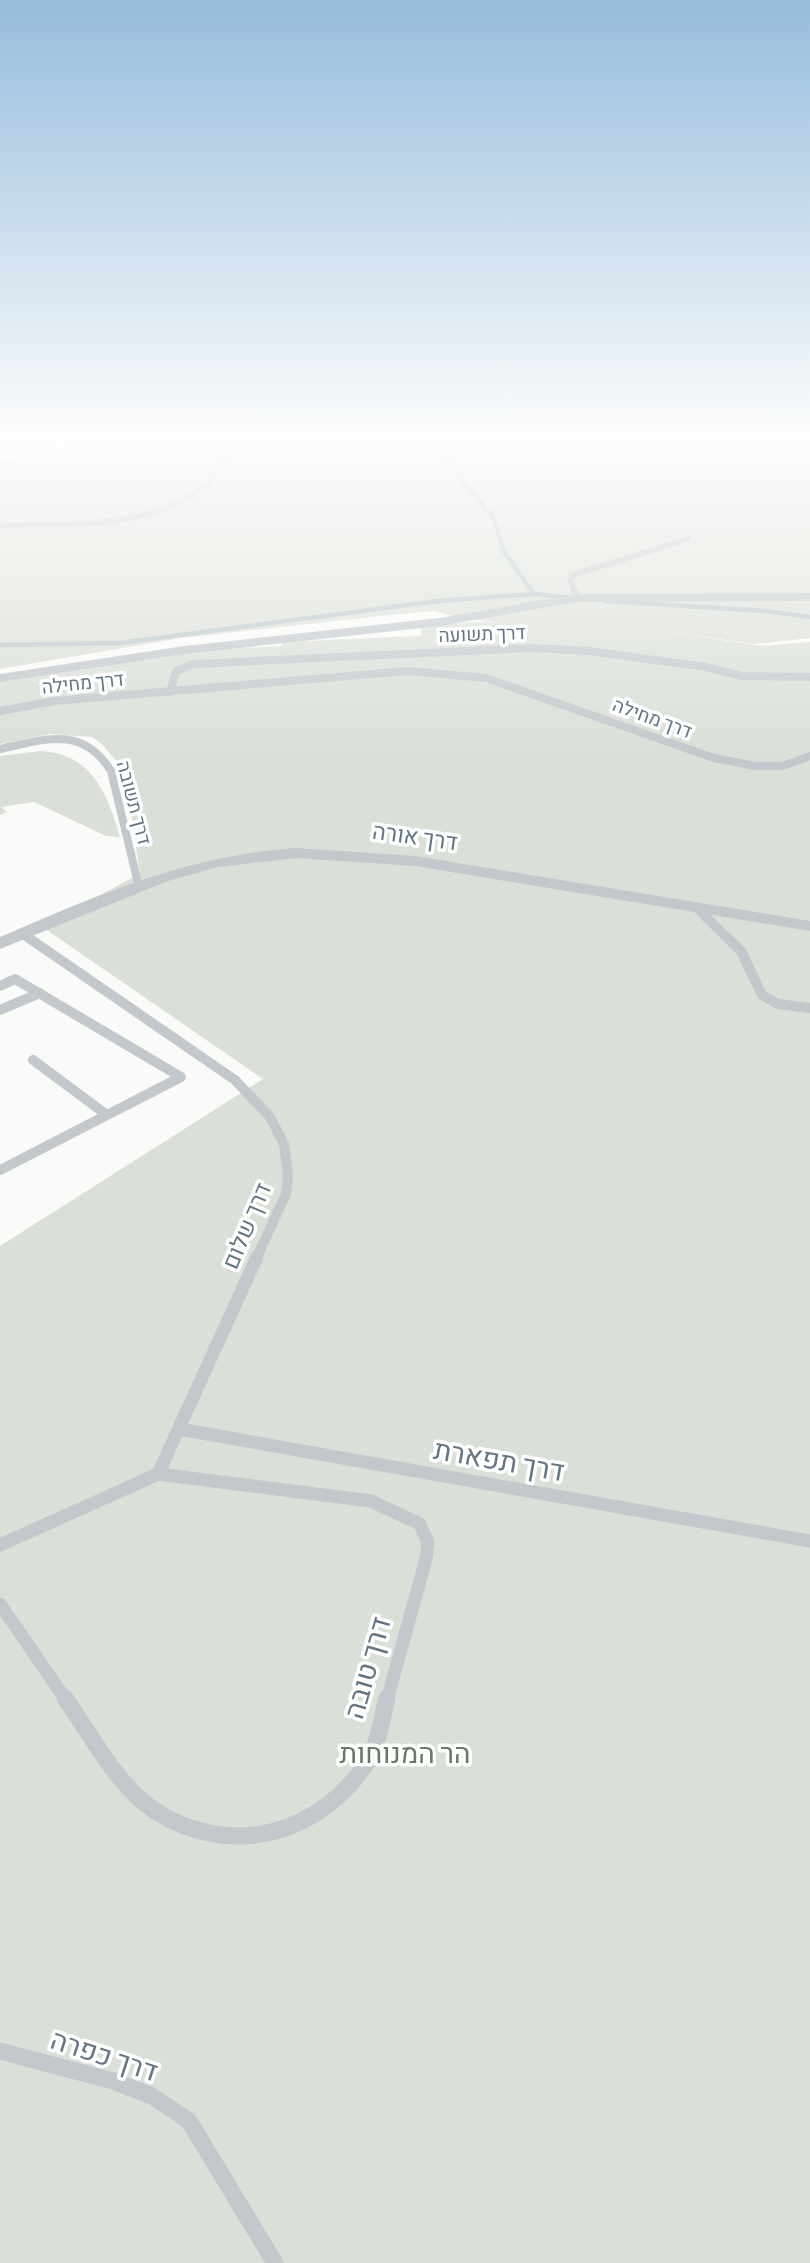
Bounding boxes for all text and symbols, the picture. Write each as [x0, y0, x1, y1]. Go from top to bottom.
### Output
street label: דרך תשועה [438, 620, 526, 650]
street label: דרך מחילה [40, 666, 126, 702]
street label: דרך מחילה [609, 692, 696, 746]
street label: דרך תשובה [109, 758, 157, 848]
street label: דרך אורה [370, 815, 460, 859]
street label: דרך שלום [214, 1178, 280, 1274]
street label: דרך תפארת [431, 1430, 567, 1492]
street label: דרך טובה [334, 1612, 402, 1724]
park label: הר המנוחות [339, 1734, 471, 1774]
street label: דרך כפרה [45, 2020, 163, 2092]

